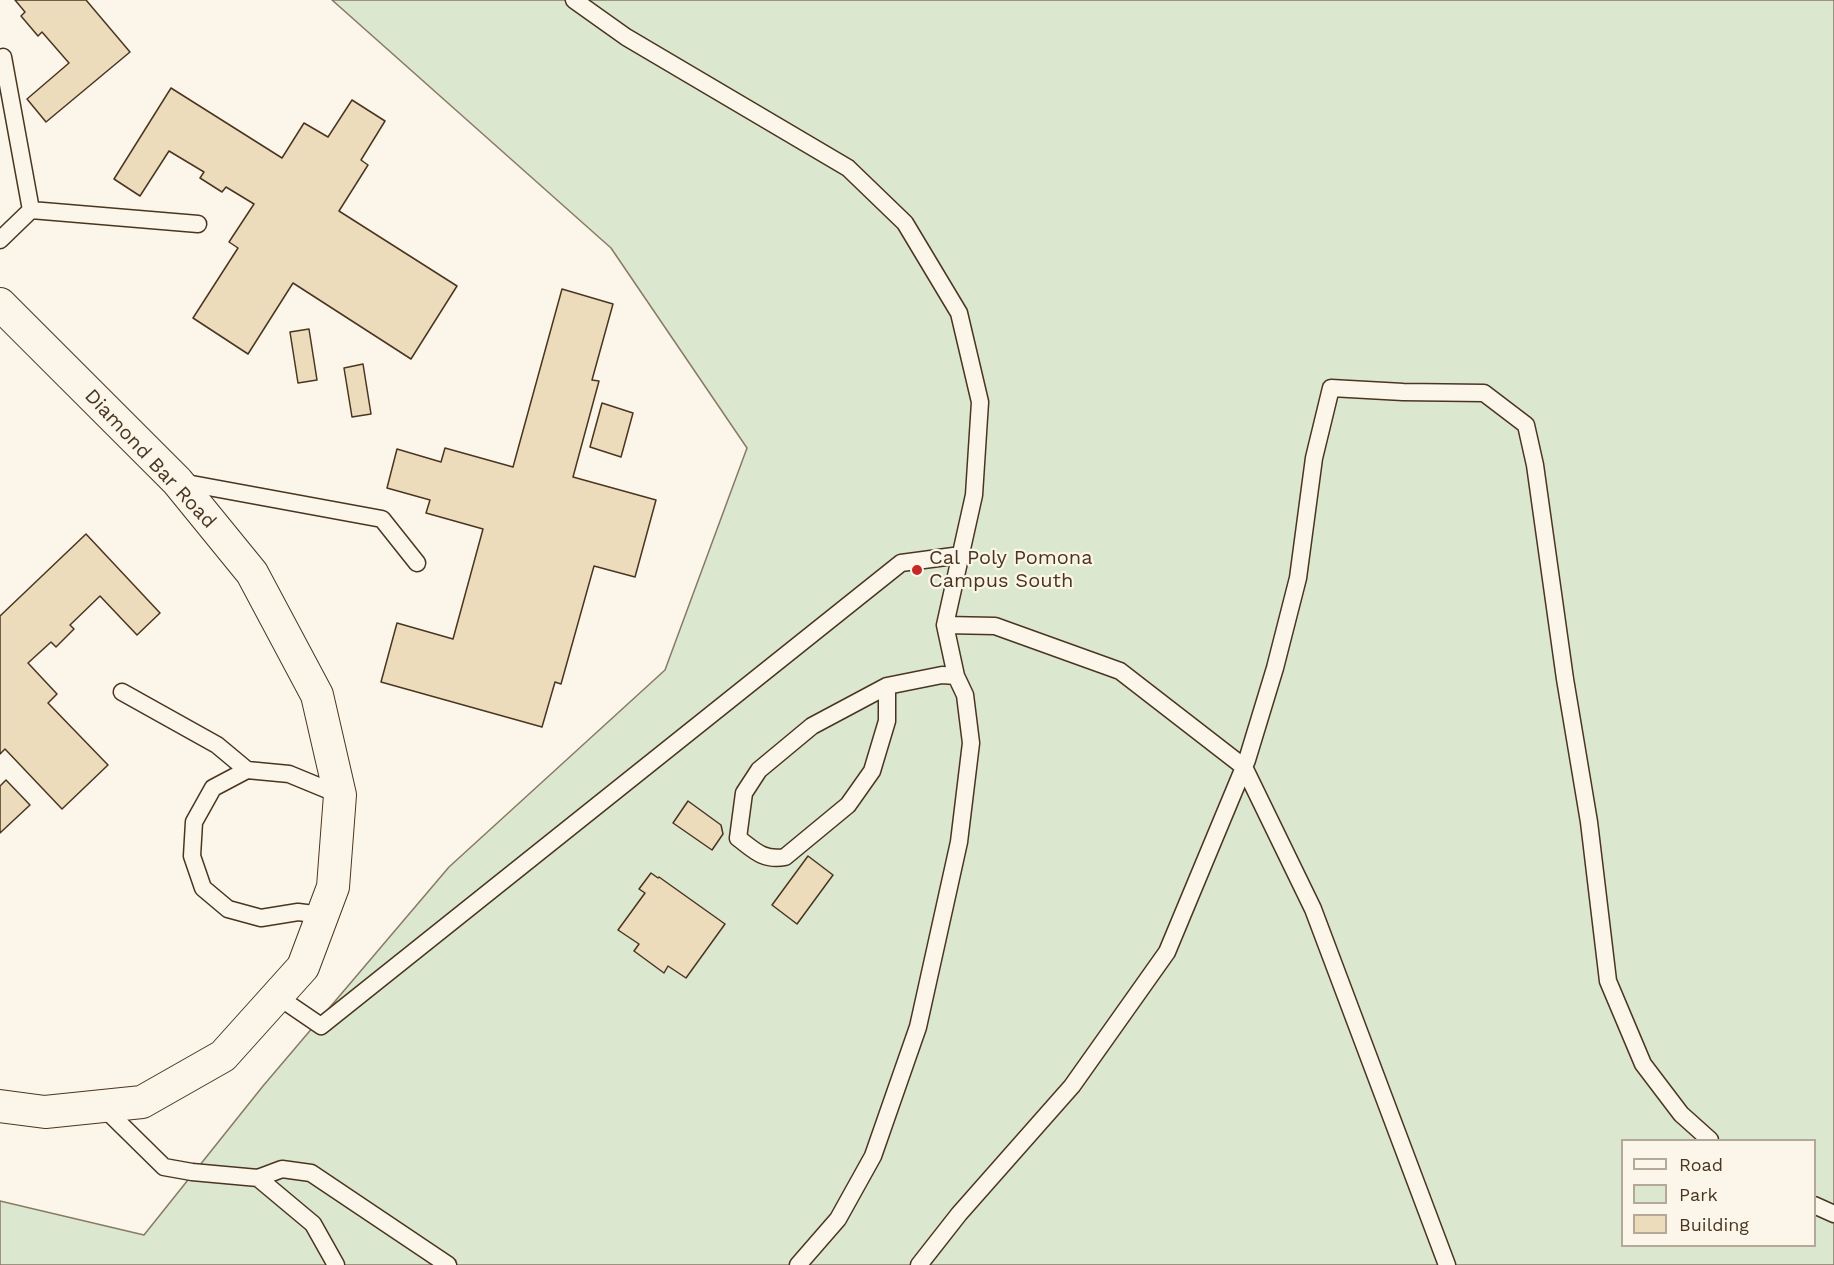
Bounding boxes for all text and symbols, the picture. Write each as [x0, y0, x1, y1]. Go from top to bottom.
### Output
street label: Diamond Bar Road [79, 384, 221, 534]
place label: Cal Poly Pomona Campus South [929, 546, 1093, 593]
marker: Cal Poly Pomona Campus South [910, 563, 924, 577]
legend [1621, 1139, 1816, 1247]
text: Road [1679, 1154, 1723, 1175]
text: Park [1679, 1184, 1718, 1205]
text: Building [1679, 1214, 1749, 1235]

